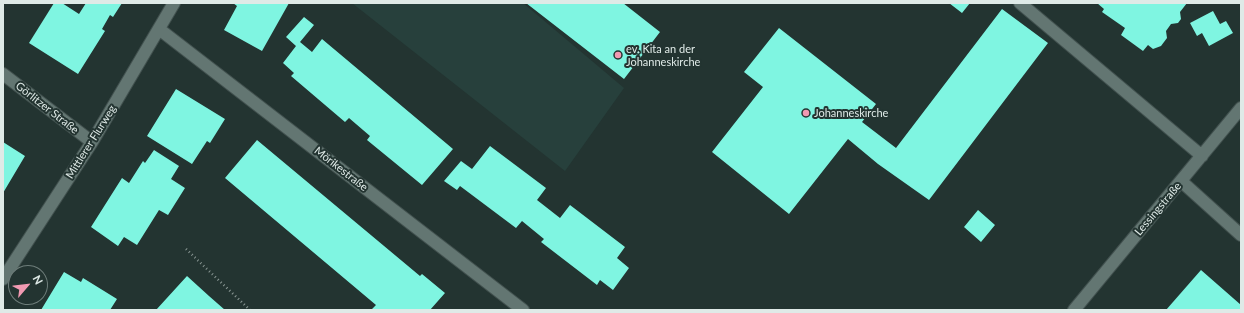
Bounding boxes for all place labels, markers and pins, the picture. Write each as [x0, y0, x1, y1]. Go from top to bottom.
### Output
place label: ev. Kita an der Johanneskirche [626, 42, 700, 68]
marker: ev. Kita an der Johanneskirche [613, 50, 623, 60]
place label: Johanneskirche [814, 106, 888, 120]
marker: Johanneskirche [801, 108, 811, 118]

